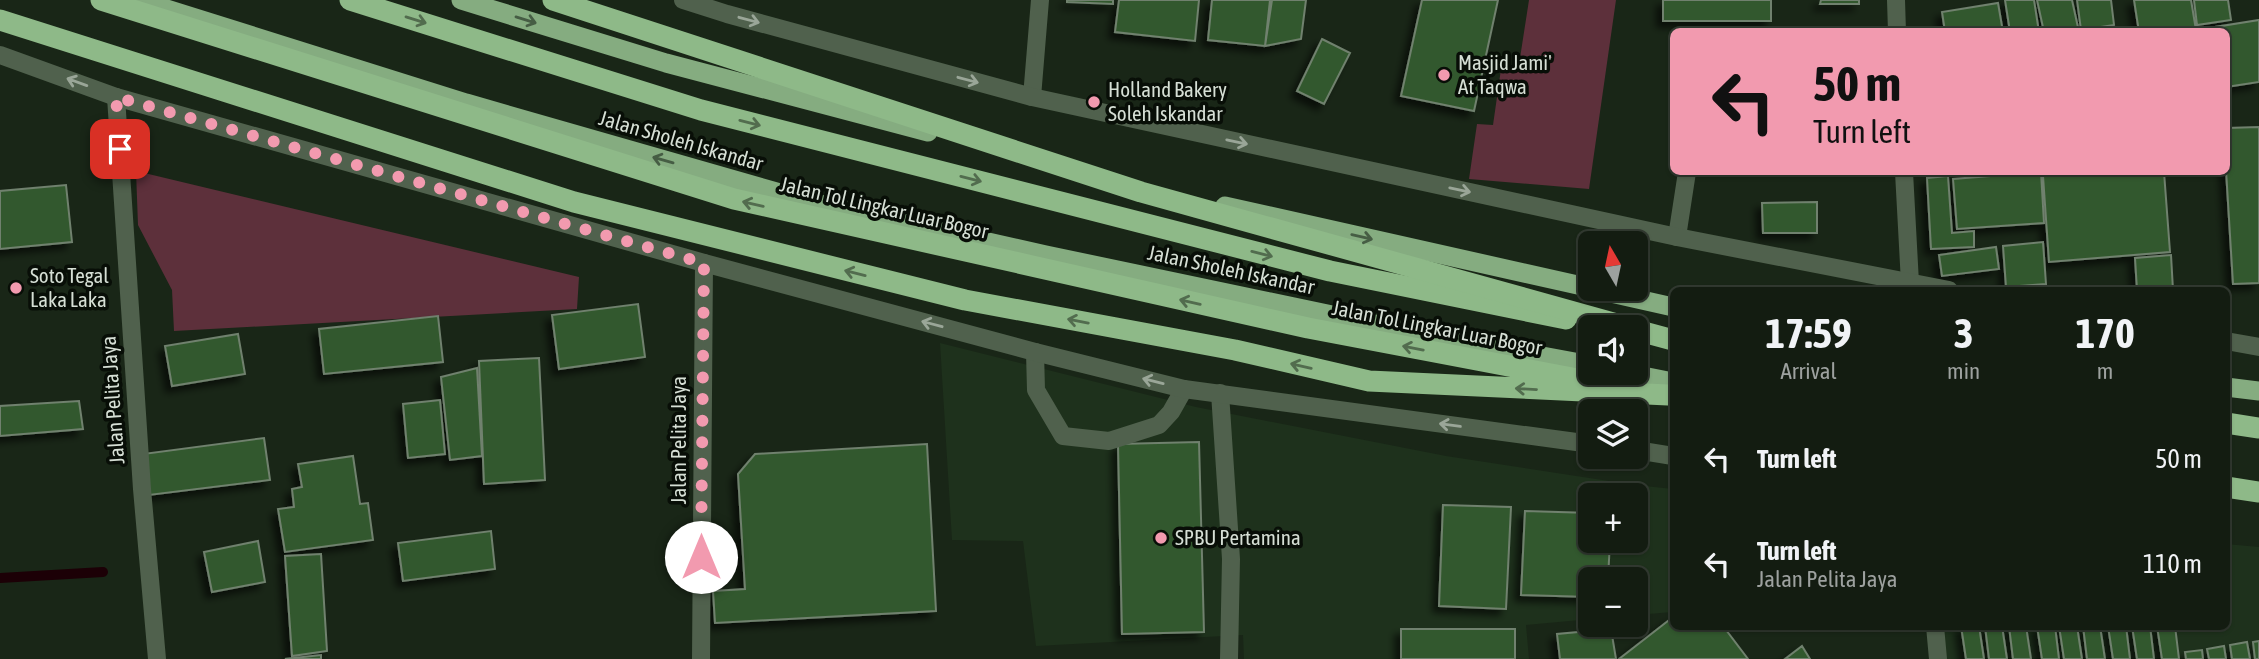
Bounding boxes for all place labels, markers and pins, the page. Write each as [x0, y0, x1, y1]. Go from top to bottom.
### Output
place label: Masjid Jami' At Taqwa [1458, 50, 1552, 98]
marker: Masjid Jami' At Taqwa [1436, 67, 1452, 83]
place label: Holland Bakery Soleh Iskandar [1108, 77, 1227, 125]
marker: Holland Bakery Soleh Iskandar [1086, 94, 1102, 110]
pin [90, 119, 150, 179]
place label: Soto Tegal Laka Laka [30, 263, 109, 311]
marker: Soto Tegal Laka Laka [8, 280, 24, 296]
place label: SPBU Pertamina [1175, 525, 1301, 549]
marker: SPBU Pertamina [1153, 530, 1169, 546]

